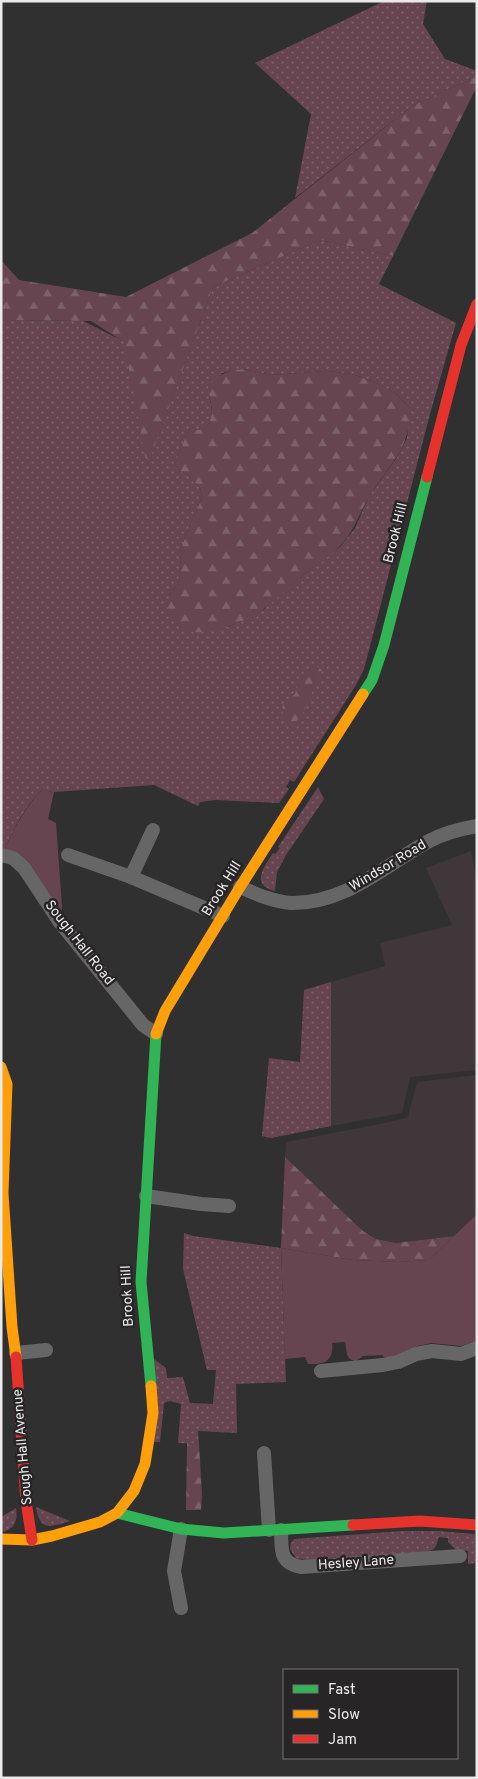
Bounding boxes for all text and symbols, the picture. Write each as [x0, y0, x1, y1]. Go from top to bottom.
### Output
street label: Brook Hill [380, 501, 412, 565]
street label: Windsor Road [347, 836, 429, 896]
street label: Brook Hill [198, 858, 246, 920]
street label: Sough Hall Road [41, 897, 117, 989]
street label: Brook Hill [118, 1265, 138, 1327]
street label: Sough Hall Avenue [9, 1388, 37, 1506]
street label: Hesley Lane [317, 1552, 395, 1574]
legend [283, 1669, 458, 1759]
text: Fast [328, 1681, 356, 1700]
text: Slow [328, 1706, 360, 1725]
text: Jam [328, 1731, 357, 1750]

